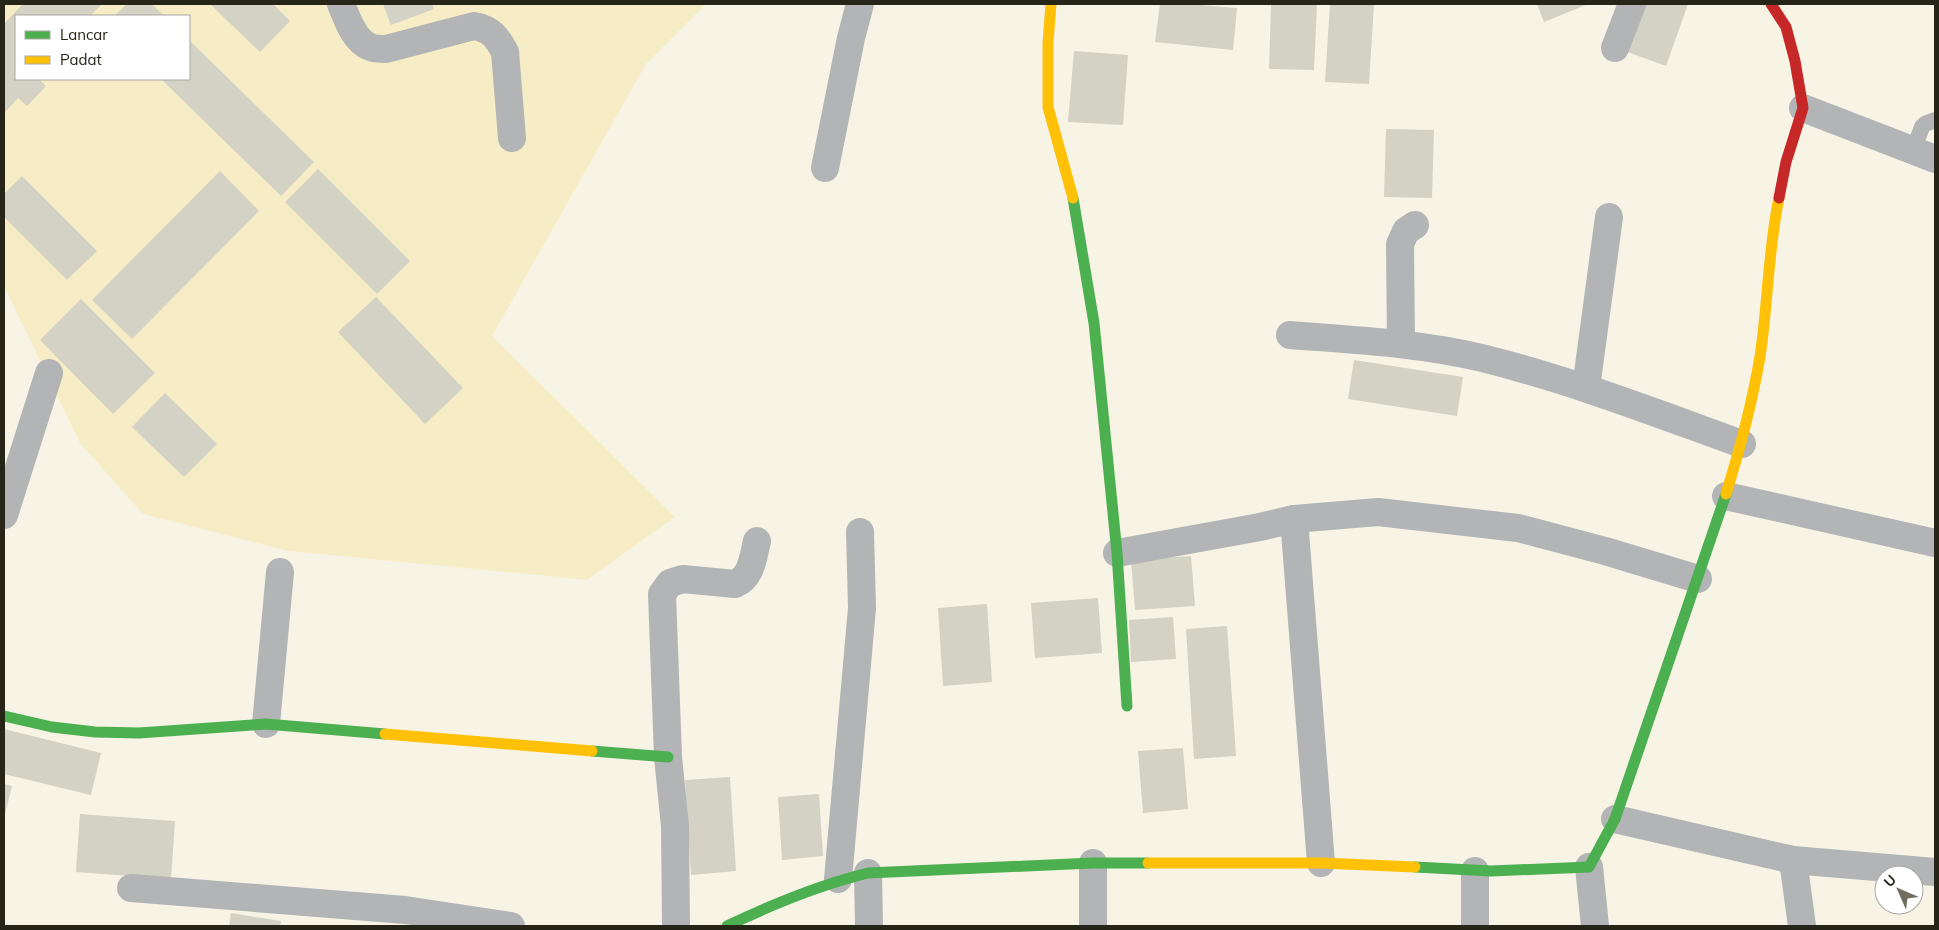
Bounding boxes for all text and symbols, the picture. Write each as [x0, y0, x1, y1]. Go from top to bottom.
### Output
legend [15, 15, 190, 80]
text: Lancar [60, 25, 108, 44]
text: Padat [60, 50, 102, 69]
north arrow [1874, 865, 1924, 915]
text: U [1880, 871, 1900, 891]

